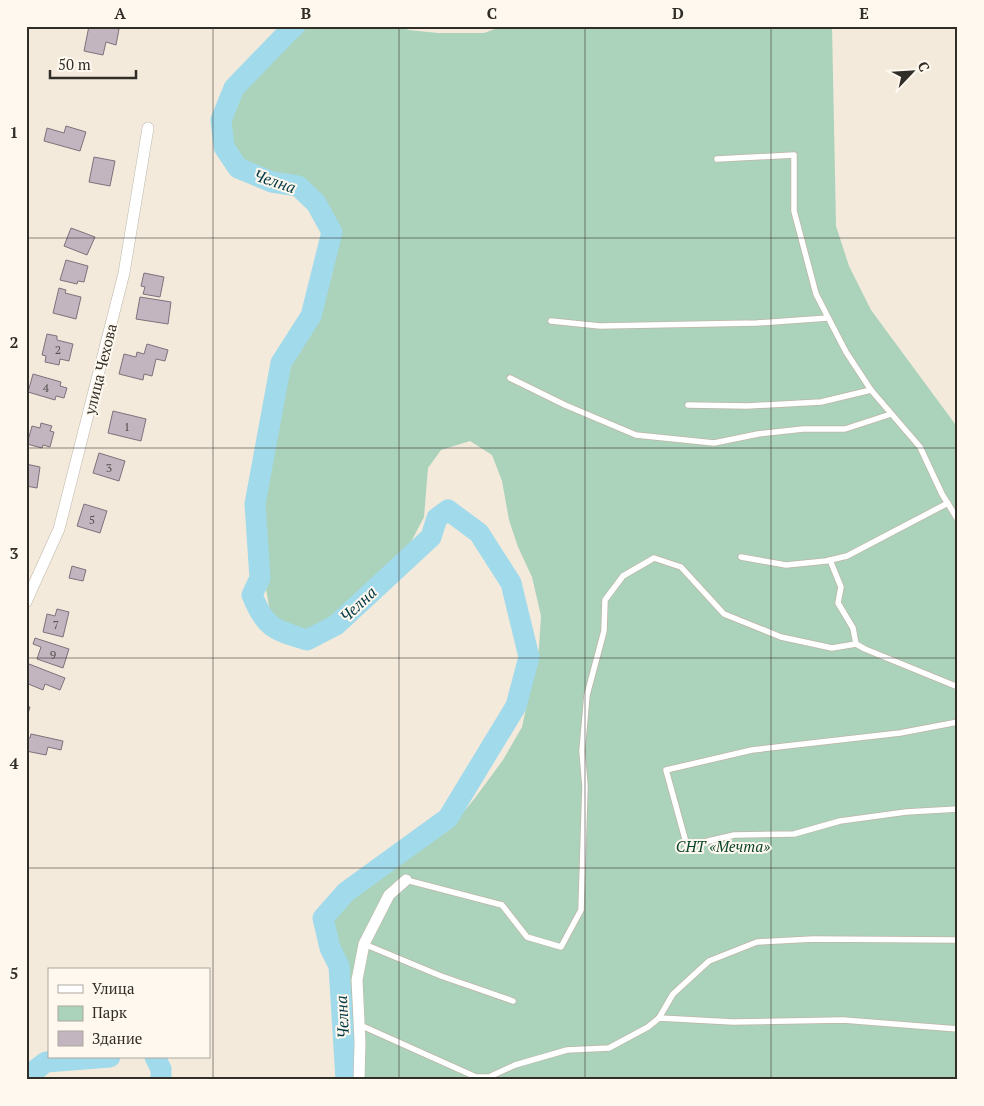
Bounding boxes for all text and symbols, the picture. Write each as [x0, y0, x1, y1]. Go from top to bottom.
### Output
text: A [114, 2, 126, 24]
text: B [301, 2, 311, 24]
text: C [487, 2, 497, 24]
text: D [672, 2, 684, 24]
text: E [859, 2, 869, 24]
scale bar [50, 48, 136, 80]
north arrow [886, 48, 936, 98]
text: 50 m [58, 54, 91, 74]
text: С [914, 58, 935, 74]
text: 1 [9, 121, 19, 143]
water label: Челна [251, 164, 299, 198]
street label: улица Чехова [79, 321, 121, 418]
text: 2 [9, 331, 19, 353]
house number: 2 [55, 342, 61, 357]
house number: 4 [43, 380, 50, 395]
house number: 1 [124, 419, 130, 434]
house number: 3 [106, 460, 112, 475]
house number: 5 [89, 512, 95, 527]
text: 3 [9, 542, 19, 564]
water label: Челна [335, 581, 381, 627]
house number: 7 [53, 617, 59, 632]
house number: 9 [50, 647, 56, 662]
text: 4 [9, 752, 19, 774]
park label: СНТ «Мечта» [676, 836, 770, 856]
text: 5 [9, 962, 19, 984]
legend [48, 968, 210, 1058]
text: Улица [92, 978, 135, 998]
water label: Челна [330, 995, 354, 1039]
text: Парк [92, 1002, 128, 1022]
text: Здание [92, 1028, 142, 1048]

